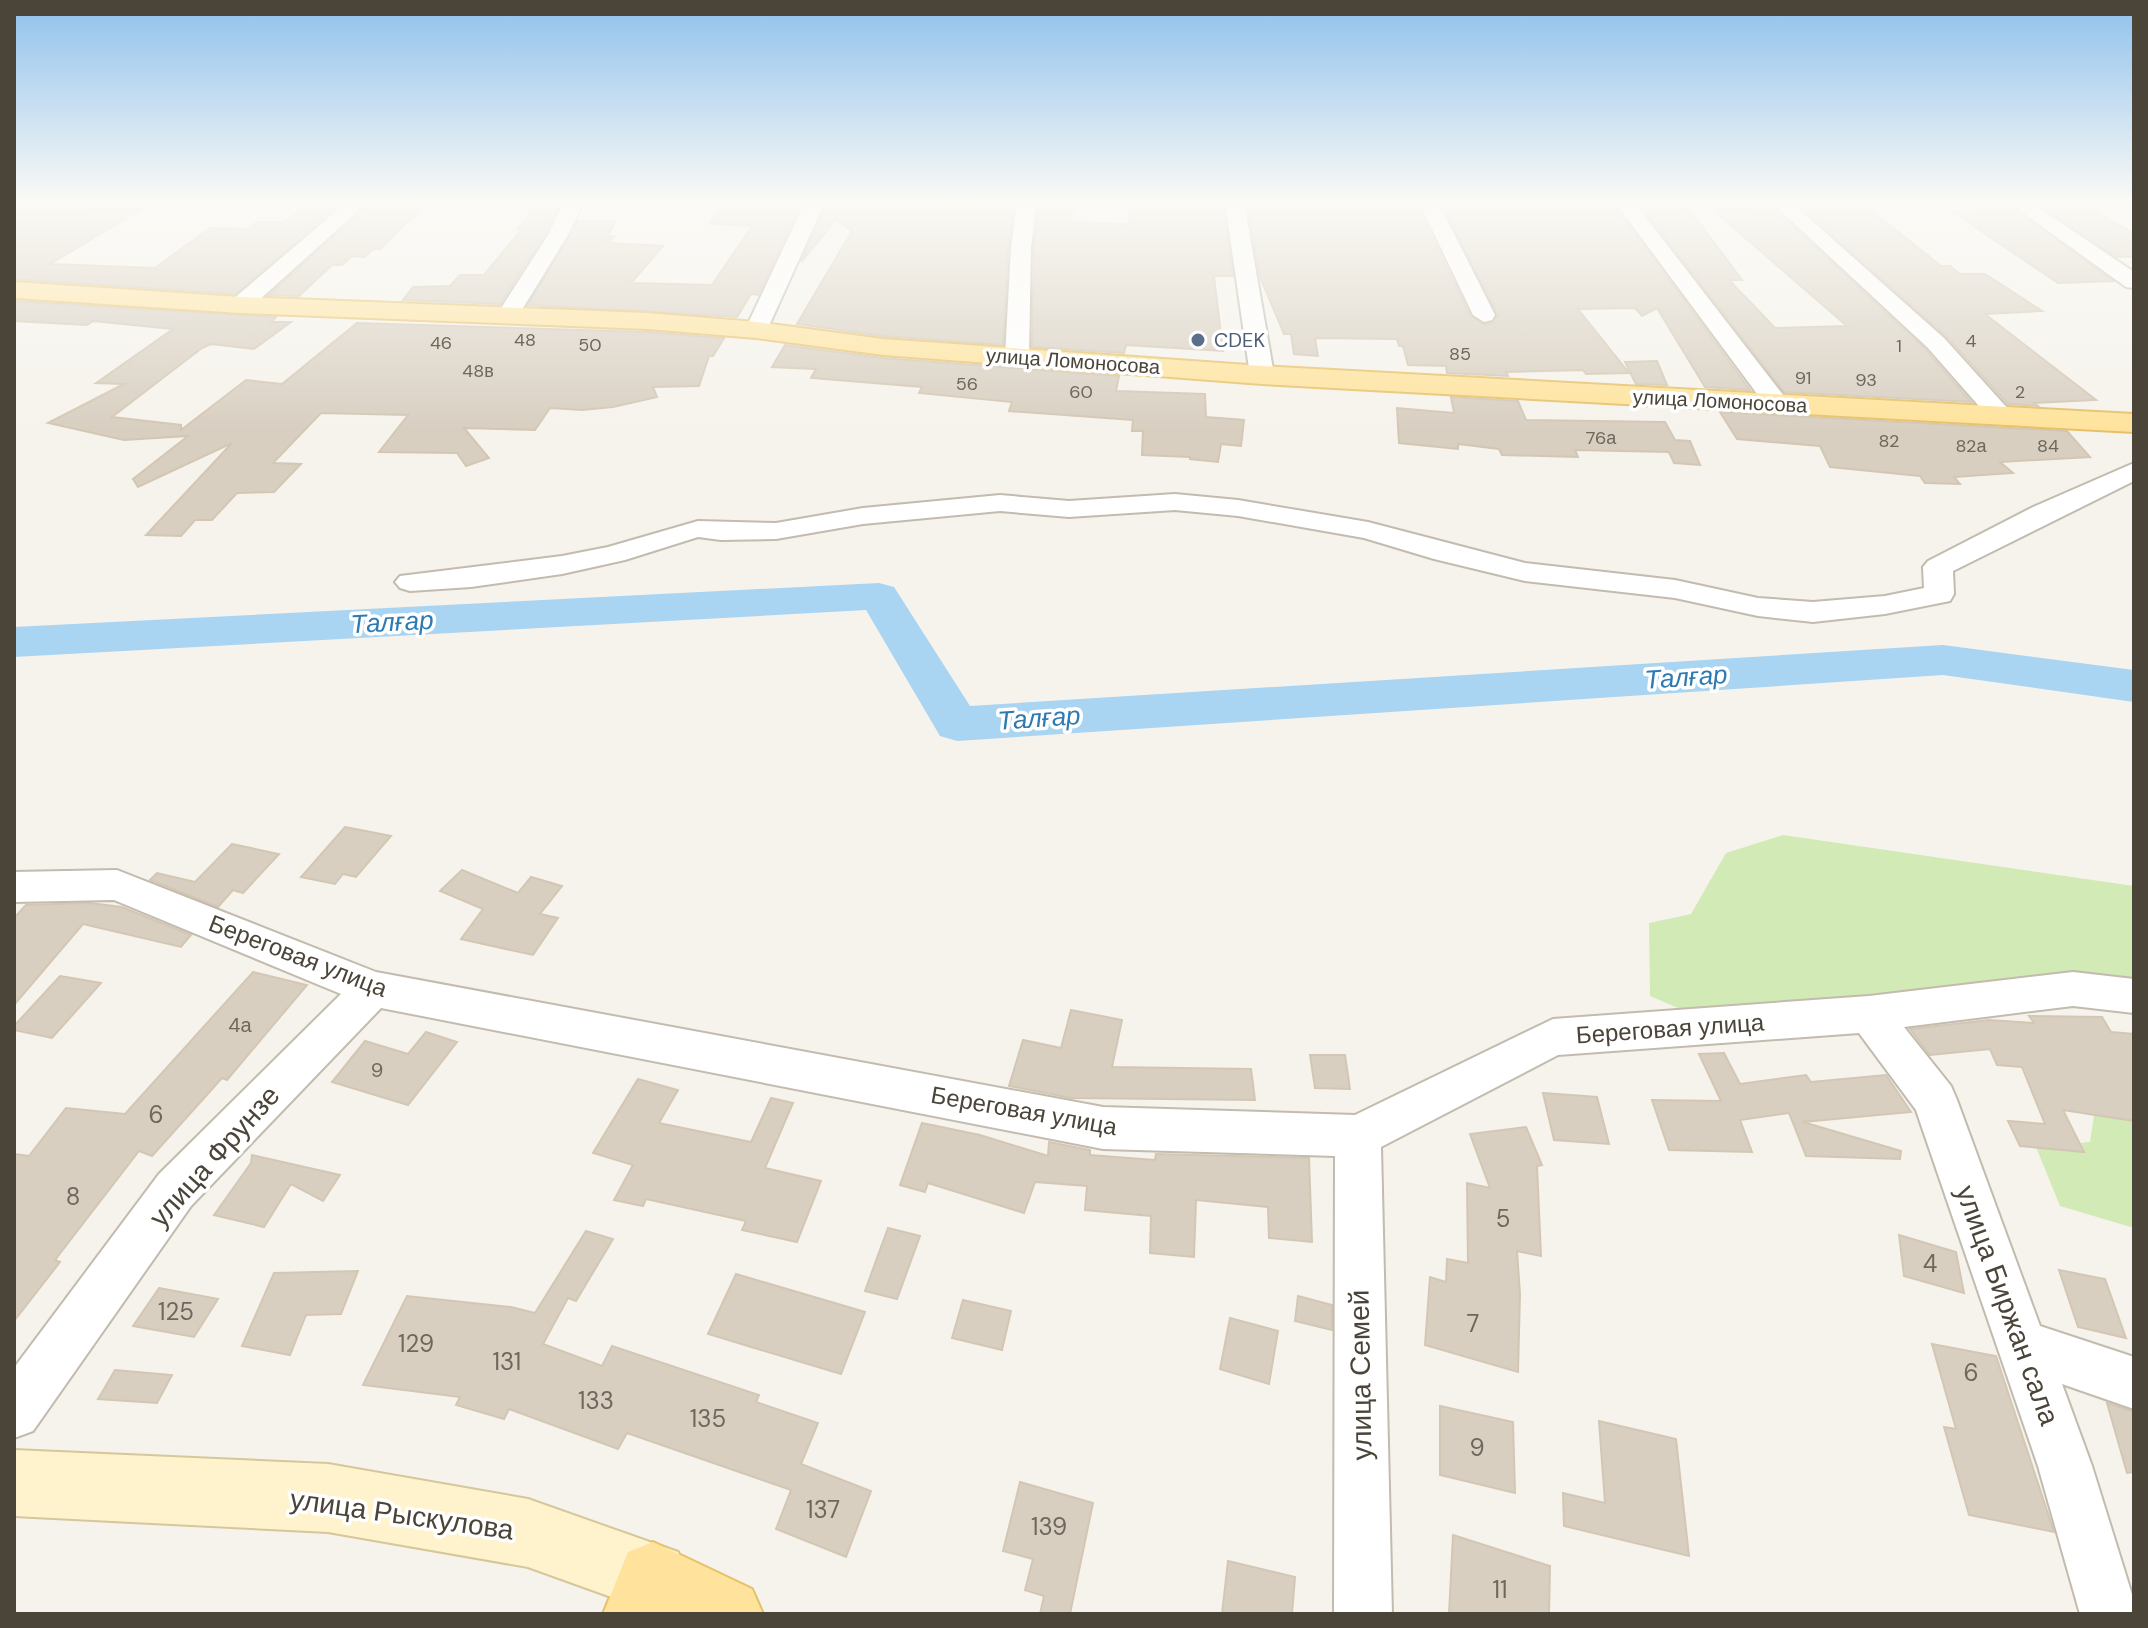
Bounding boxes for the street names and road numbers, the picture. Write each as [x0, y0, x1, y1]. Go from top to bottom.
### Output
street label: улица Ломоносова [985, 342, 1162, 380]
street label: улица Ломоносова [1632, 383, 1809, 419]
street label: Береговая улица [205, 907, 392, 1004]
street label: Береговая улица [1575, 1006, 1766, 1051]
street label: улица Фрунзе [141, 1078, 288, 1235]
street label: Береговая улица [929, 1079, 1120, 1142]
street label: улица Биржан сала [1947, 1180, 2068, 1431]
street label: улица Семей [1341, 1289, 1380, 1461]
street label: улица Рыскулова [288, 1480, 517, 1549]

